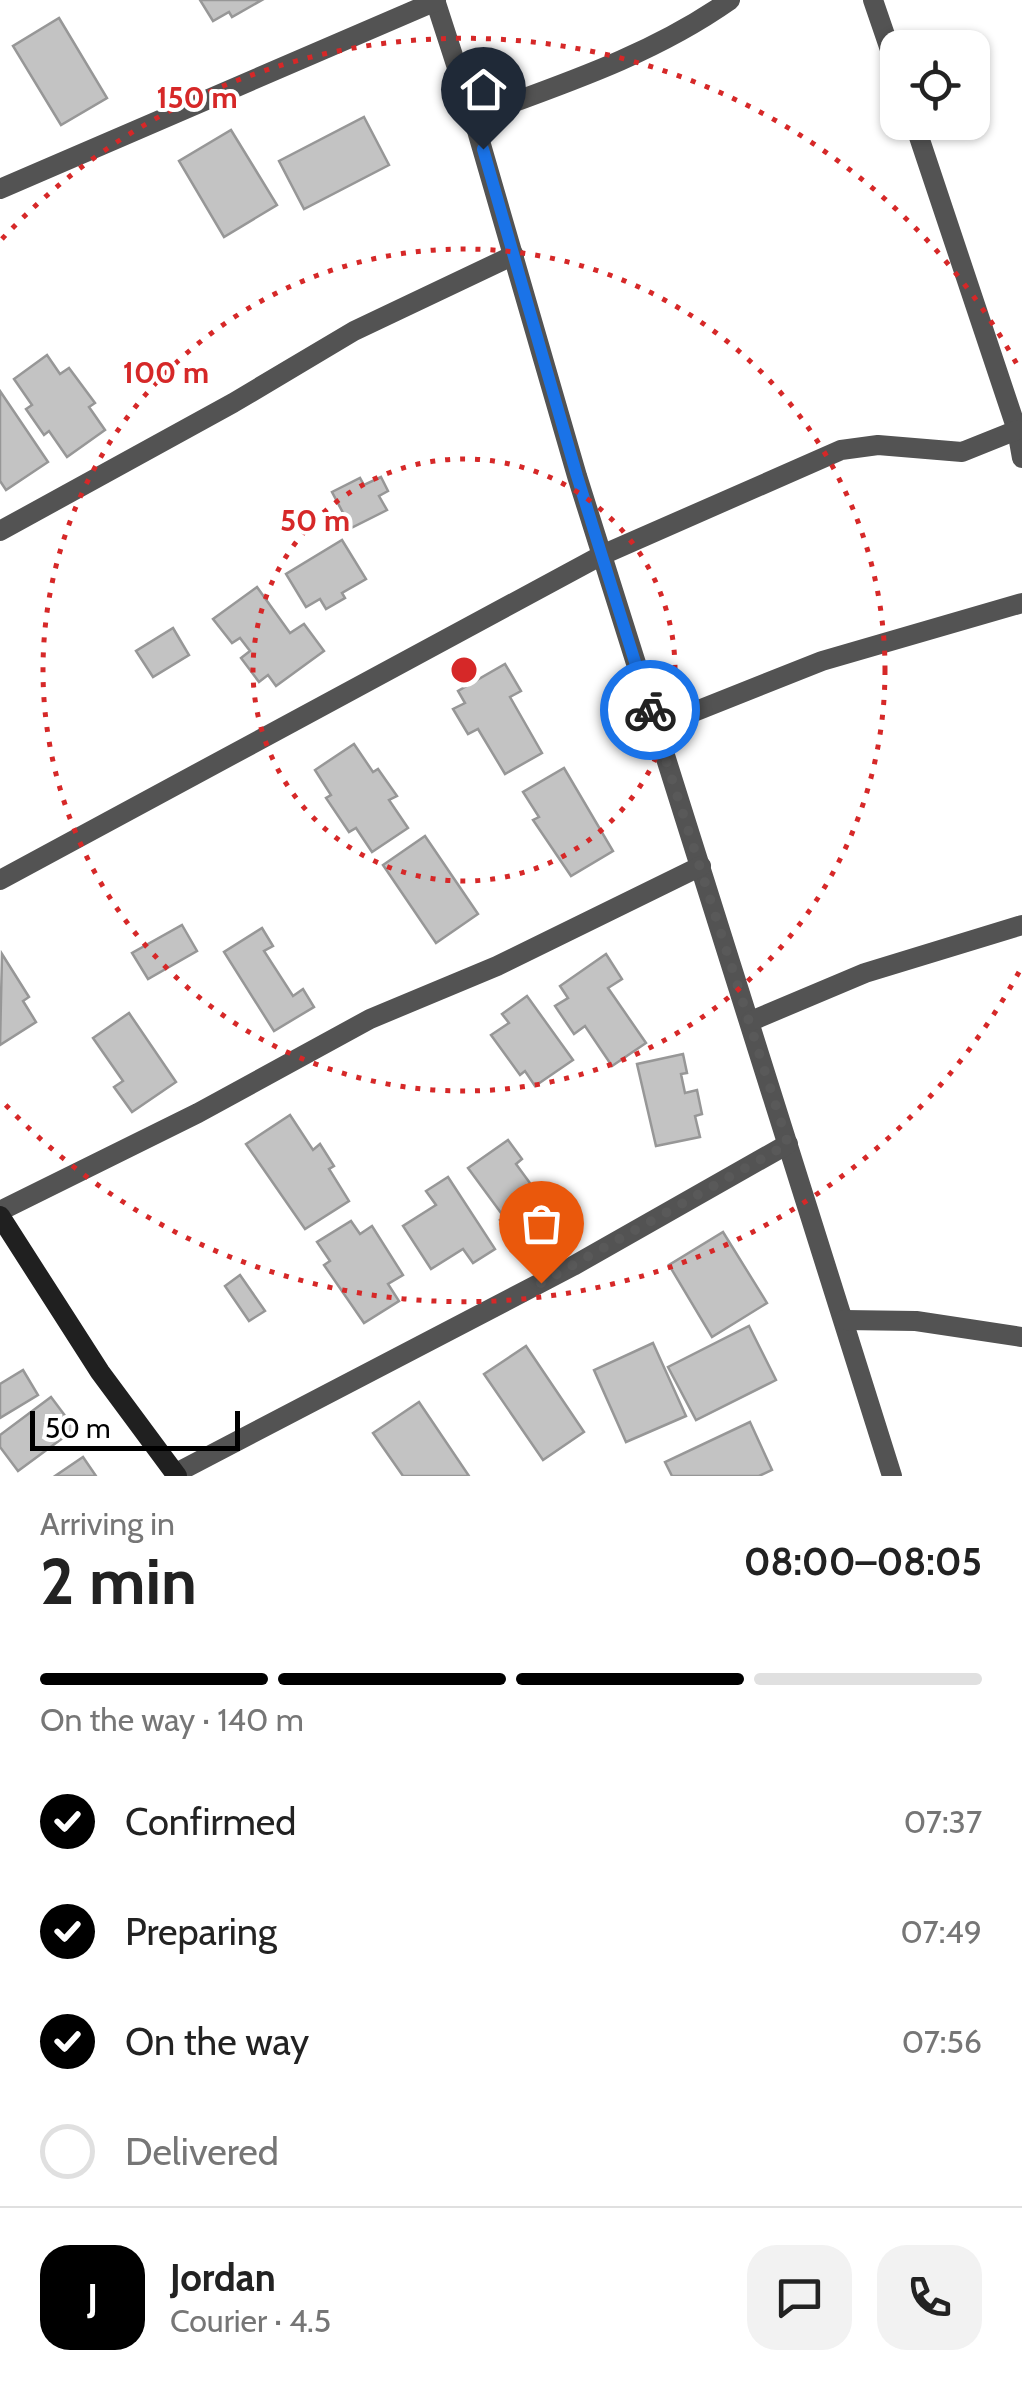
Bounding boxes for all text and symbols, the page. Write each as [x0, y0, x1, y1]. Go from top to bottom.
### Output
map controls [880, 30, 990, 140]
button: locate [880, 30, 990, 140]
pin [441, 47, 526, 150]
icon: home [456, 62, 511, 117]
text: 150 m [156, 79, 238, 116]
text: 100 m [123, 354, 209, 391]
text: 50 m [280, 502, 350, 539]
centre of rings [446, 652, 482, 688]
courier [600, 660, 700, 760]
icon: bike [623, 683, 678, 738]
pin [499, 1181, 584, 1284]
icon: bag [514, 1196, 569, 1251]
scale bar [30, 1406, 240, 1450]
text: 50 m [45, 1411, 111, 1445]
text: Arriving in [40, 1504, 175, 1543]
text: 08:00–08:05 [744, 1538, 982, 1585]
text: 2 min [40, 1541, 197, 1620]
text: On the way · 140 m [40, 1700, 304, 1739]
icon: check [40, 1794, 95, 1849]
text: Confirmed [125, 1798, 296, 1845]
text: 07:37 [904, 1802, 982, 1841]
icon: check [40, 1904, 95, 1959]
text: Preparing [125, 1908, 277, 1955]
text: 07:49 [901, 1912, 982, 1951]
icon: check [40, 2014, 95, 2069]
text: On the way [125, 2018, 309, 2065]
text: 07:56 [902, 2022, 982, 2061]
text: Delivered [125, 2128, 279, 2175]
button: chat [747, 2245, 852, 2350]
button: phone [877, 2245, 982, 2350]
text: Jordan [170, 2254, 276, 2301]
text: J [87, 2274, 98, 2321]
text: Courier · 4.5 [170, 2301, 331, 2340]

